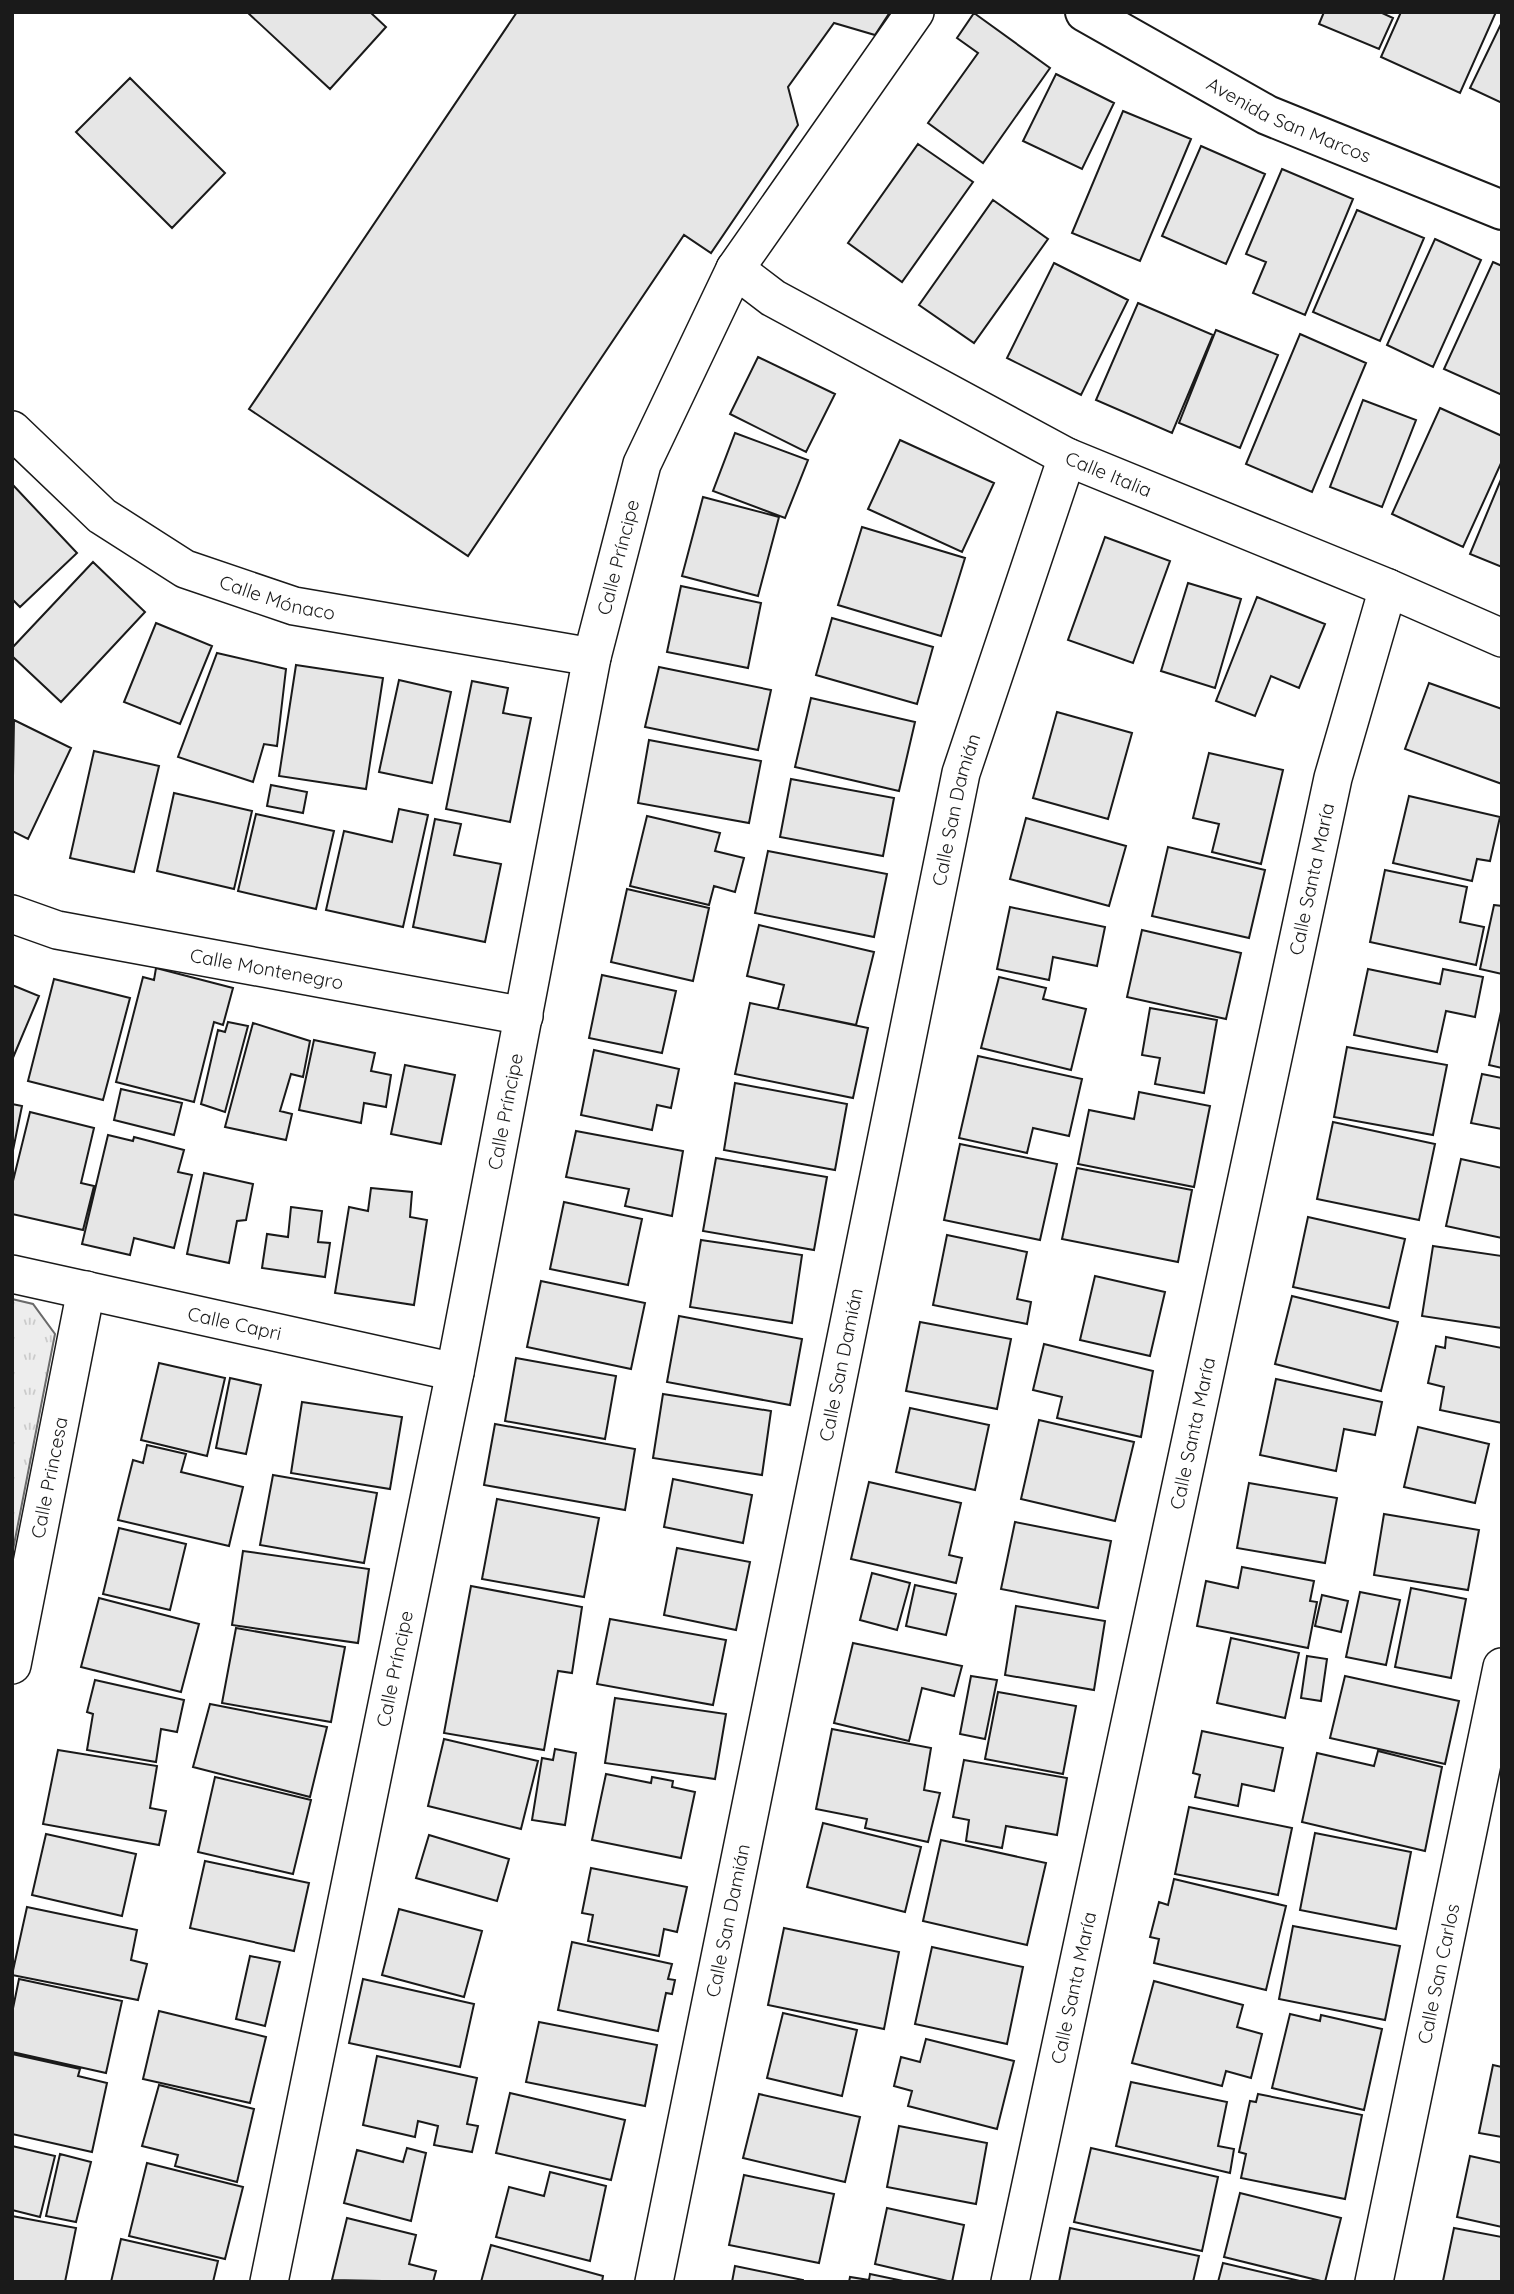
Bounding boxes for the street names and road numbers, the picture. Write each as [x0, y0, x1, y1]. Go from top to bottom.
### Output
street label: Avenida San Marcos [1202, 71, 1375, 168]
street label: Calle Italia [1062, 446, 1155, 502]
street label: Calle Príncipe [591, 497, 644, 617]
street label: Calle Mónaco [216, 570, 337, 625]
street label: Calle San Damián [926, 730, 985, 888]
street label: Calle Santa María [1283, 801, 1339, 957]
street label: Calle Montenegro [188, 943, 345, 995]
street label: Calle Príncipe [482, 1051, 528, 1172]
street label: Calle San Damián [813, 1286, 868, 1444]
street label: Calle Capri [186, 1301, 284, 1345]
street label: Calle Santa María [1164, 1355, 1220, 1512]
street label: Calle Princesa [25, 1415, 73, 1540]
street label: Calle Príncipe [371, 1608, 418, 1729]
street label: Calle San Damián [700, 1842, 755, 1999]
street label: Calle San Carlos [1412, 1901, 1464, 2046]
street label: Calle Santa María [1045, 1909, 1101, 2066]

